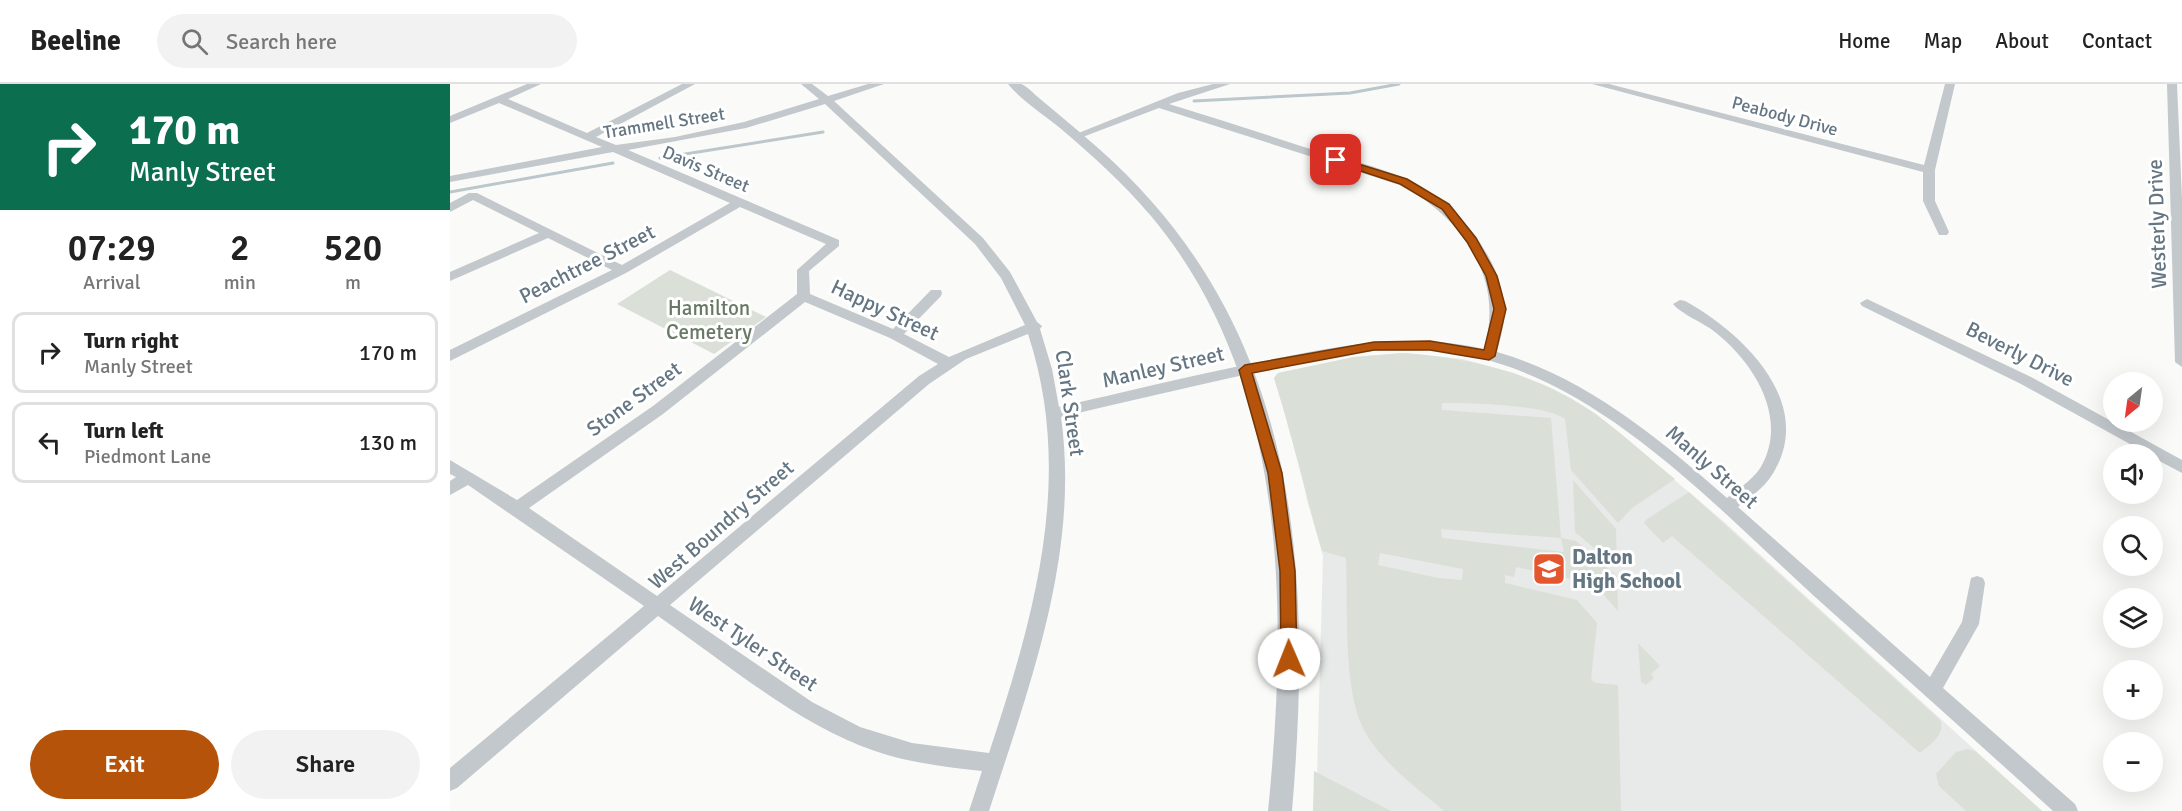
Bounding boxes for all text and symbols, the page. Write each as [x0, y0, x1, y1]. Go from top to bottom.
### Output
search box [157, 14, 577, 68]
text: Beeline [30, 24, 121, 58]
icon: search [178, 25, 211, 58]
text: Search here [226, 28, 337, 55]
text: Home [1838, 28, 1891, 54]
text: Map [1924, 28, 1962, 54]
text: About [1995, 28, 2049, 54]
text: Contact [2082, 28, 2152, 54]
street label: Peabody Drive [1730, 91, 1840, 141]
street label: Trammell Street [602, 103, 726, 143]
text: 170 m [129, 105, 240, 156]
icon: right [30, 108, 108, 186]
pin [1310, 134, 1361, 185]
street label: Davis Street [659, 141, 753, 197]
icon: arrive [1319, 143, 1352, 176]
text: Manly Street [129, 156, 276, 189]
street label: Westerly Drive [2142, 159, 2172, 289]
street label: Peachtree Street [515, 219, 659, 309]
text: 07:29 [68, 226, 156, 271]
text: 2 [230, 226, 250, 271]
text: 520 [324, 226, 382, 271]
text: Arrival [83, 270, 141, 295]
text: min [224, 270, 256, 295]
text: m [345, 270, 361, 295]
street label: Happy Street [827, 274, 943, 346]
park label: Hamilton Cemetery [666, 295, 752, 345]
street label: Beverly Drive [1962, 316, 2078, 392]
text: Turn right [84, 327, 179, 354]
icon: right [33, 336, 66, 369]
text: 170 m [359, 339, 417, 366]
street label: Manley Street [1099, 340, 1227, 394]
street label: Clark Street [1050, 348, 1090, 458]
text: Manly Street [84, 354, 193, 379]
street label: Stone Street [581, 356, 687, 442]
north arrow [2103, 372, 2163, 432]
map controls [2103, 372, 2163, 792]
text: Turn left [84, 417, 164, 444]
street label: Manly Street [1660, 420, 1764, 514]
icon: left [33, 426, 66, 459]
text: 130 m [359, 429, 417, 456]
text: Piedmont Lane [84, 444, 211, 469]
button: sound [2103, 444, 2163, 504]
street label: West Boundry Street [643, 455, 799, 595]
button: search [2103, 516, 2163, 576]
place label: Dalton High School [1572, 544, 1682, 594]
school or university icon: Dalton High School [1531, 551, 1567, 587]
button: layers [2103, 588, 2163, 648]
street label: West Tyler Street [683, 591, 823, 697]
position arrow [1257, 627, 1321, 691]
button: + [2103, 660, 2163, 720]
button: Exit [30, 730, 219, 799]
button: Share [231, 730, 420, 799]
button: − [2103, 732, 2163, 792]

